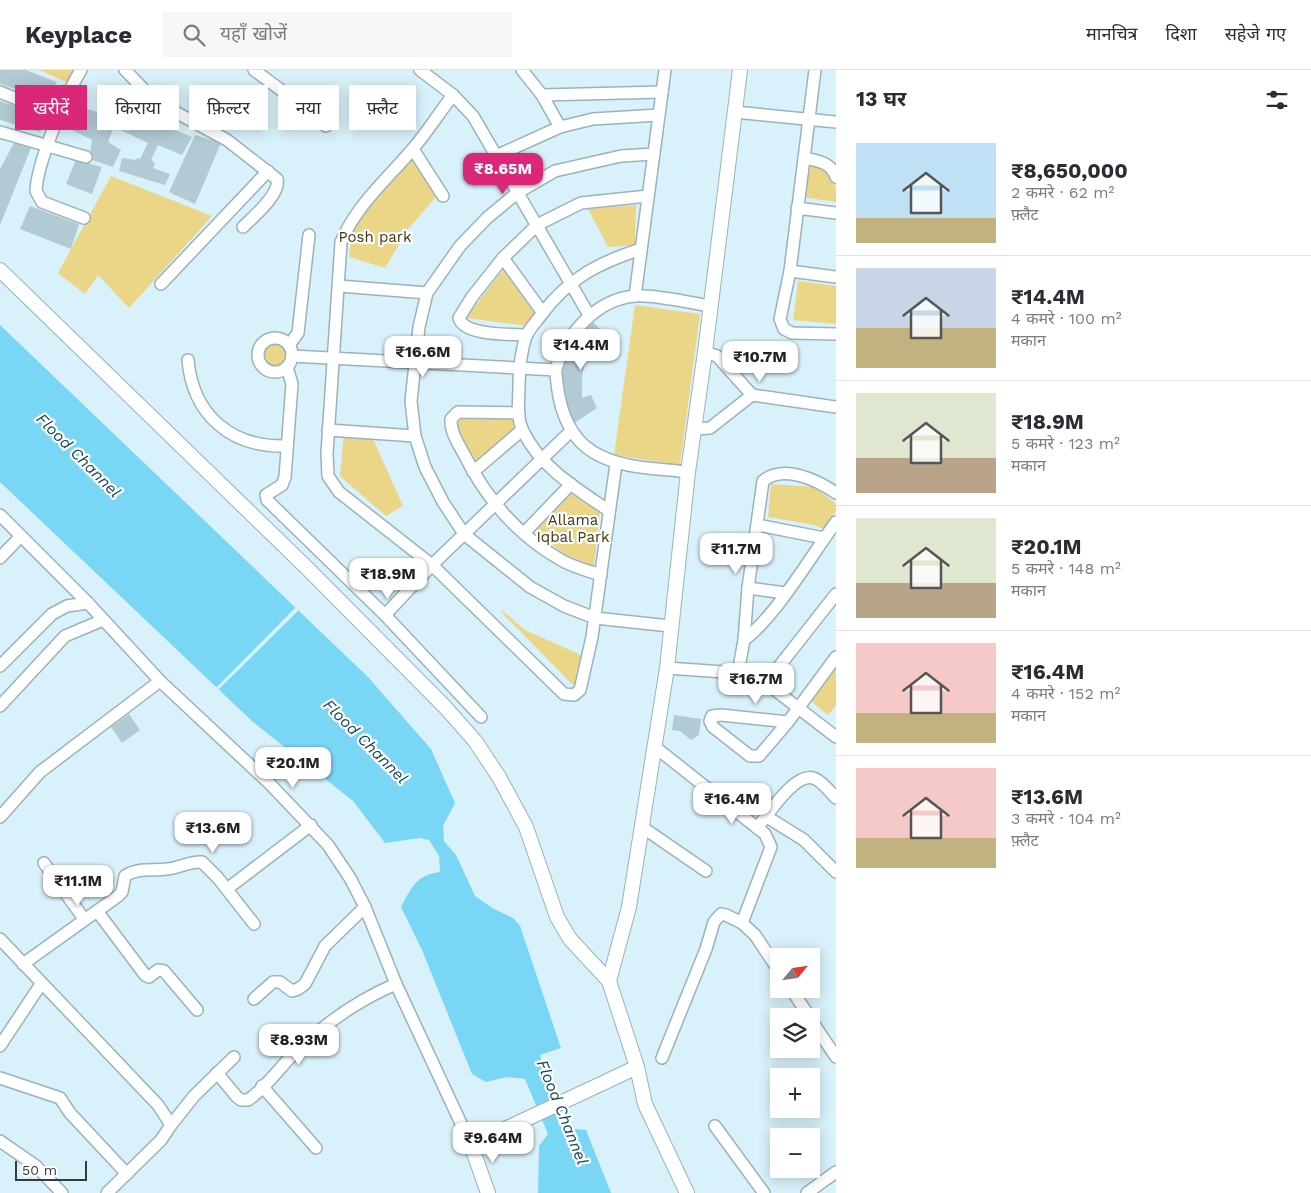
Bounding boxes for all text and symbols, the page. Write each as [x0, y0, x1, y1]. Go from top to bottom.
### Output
search box [162, 12, 512, 57]
text: Keyplace [25, 21, 132, 49]
icon: search [180, 21, 208, 49]
text: यहाँ खोजें [220, 22, 287, 45]
text: मानचित्र [1086, 23, 1138, 44]
text: दिशा [1166, 23, 1197, 44]
text: सहेजे गए [1225, 23, 1286, 44]
chip: खरीदें [15, 85, 87, 130]
chip: किराया [97, 85, 179, 130]
chip: फ़िल्टर [189, 85, 268, 130]
chip: नया [278, 85, 339, 130]
chip: फ़्लैट [349, 85, 416, 130]
text: 13 घर [856, 86, 906, 111]
icon: filters [1263, 86, 1291, 114]
pin: ₹8.65M [462, 152, 544, 195]
text: ₹8,650,000 [1011, 158, 1128, 183]
text: ₹8.65M [474, 159, 532, 178]
icon: home [896, 163, 956, 223]
text: 2 कमरे · 62 m² [1011, 183, 1114, 202]
text: फ़्लैट [1011, 205, 1039, 224]
park label: Posh park [339, 228, 412, 246]
text: ₹14.4M [1011, 284, 1085, 309]
icon: home [896, 288, 956, 348]
text: 4 कमरे · 100 m² [1011, 309, 1122, 328]
pin: ₹14.4M [540, 328, 622, 371]
text: मकान [1011, 331, 1046, 350]
text: ₹14.4M [553, 335, 609, 354]
pin: ₹16.6M [382, 336, 464, 378]
pin: ₹10.7M [719, 340, 801, 383]
text: ₹16.6M [395, 342, 451, 361]
text: ₹10.7M [733, 347, 787, 366]
water label: Flood Channel [32, 409, 125, 502]
text: ₹18.9M [1011, 409, 1084, 434]
icon: home [896, 413, 956, 473]
text: 5 कमरे · 123 m² [1011, 434, 1120, 453]
text: मकान [1011, 456, 1046, 475]
park label: Allama Iqbal Park [536, 511, 610, 546]
pin: ₹11.7M [695, 532, 777, 575]
text: ₹20.1M [1011, 534, 1082, 559]
icon: home [896, 538, 956, 598]
text: ₹11.7M [711, 539, 761, 558]
pin: ₹18.9M [347, 558, 429, 600]
text: 5 कमरे · 148 m² [1011, 559, 1121, 578]
text: ₹18.9M [360, 564, 416, 583]
text: मकान [1011, 581, 1046, 600]
text: ₹16.4M [1011, 659, 1084, 684]
pin: ₹16.7M [715, 662, 797, 705]
icon: home [896, 663, 956, 723]
text: ₹16.7M [729, 669, 783, 688]
text: 4 कमरे · 152 m² [1011, 684, 1120, 703]
water label: Flood Channel [319, 695, 412, 788]
text: मकान [1011, 706, 1046, 725]
pin: ₹20.1M [252, 746, 334, 789]
text: ₹20.1M [266, 753, 320, 772]
pin: ₹16.4M [691, 782, 773, 825]
text: ₹13.6M [1011, 784, 1083, 809]
icon: home [896, 788, 956, 848]
text: ₹16.4M [704, 789, 760, 808]
text: 3 कमरे · 104 m² [1011, 809, 1121, 828]
pin: ₹13.6M [172, 812, 254, 854]
text: ₹13.6M [186, 818, 240, 837]
text: फ़्लैट [1011, 831, 1039, 850]
pin: ₹11.1M [37, 864, 119, 907]
text: ₹11.1M [54, 871, 102, 890]
north arrow [770, 948, 820, 998]
map controls [770, 948, 820, 1178]
button: layers [770, 1008, 820, 1058]
pin: ₹8.93M [258, 1024, 340, 1066]
text: ₹8.93M [270, 1030, 328, 1049]
water label: Flood Channel [533, 1057, 592, 1168]
button: + [770, 1068, 820, 1118]
pin: ₹9.64M [452, 1122, 534, 1164]
text: ₹9.64M [464, 1128, 522, 1147]
button: − [770, 1128, 820, 1178]
scale bar [15, 1158, 88, 1181]
text: 50 m [22, 1162, 57, 1178]

